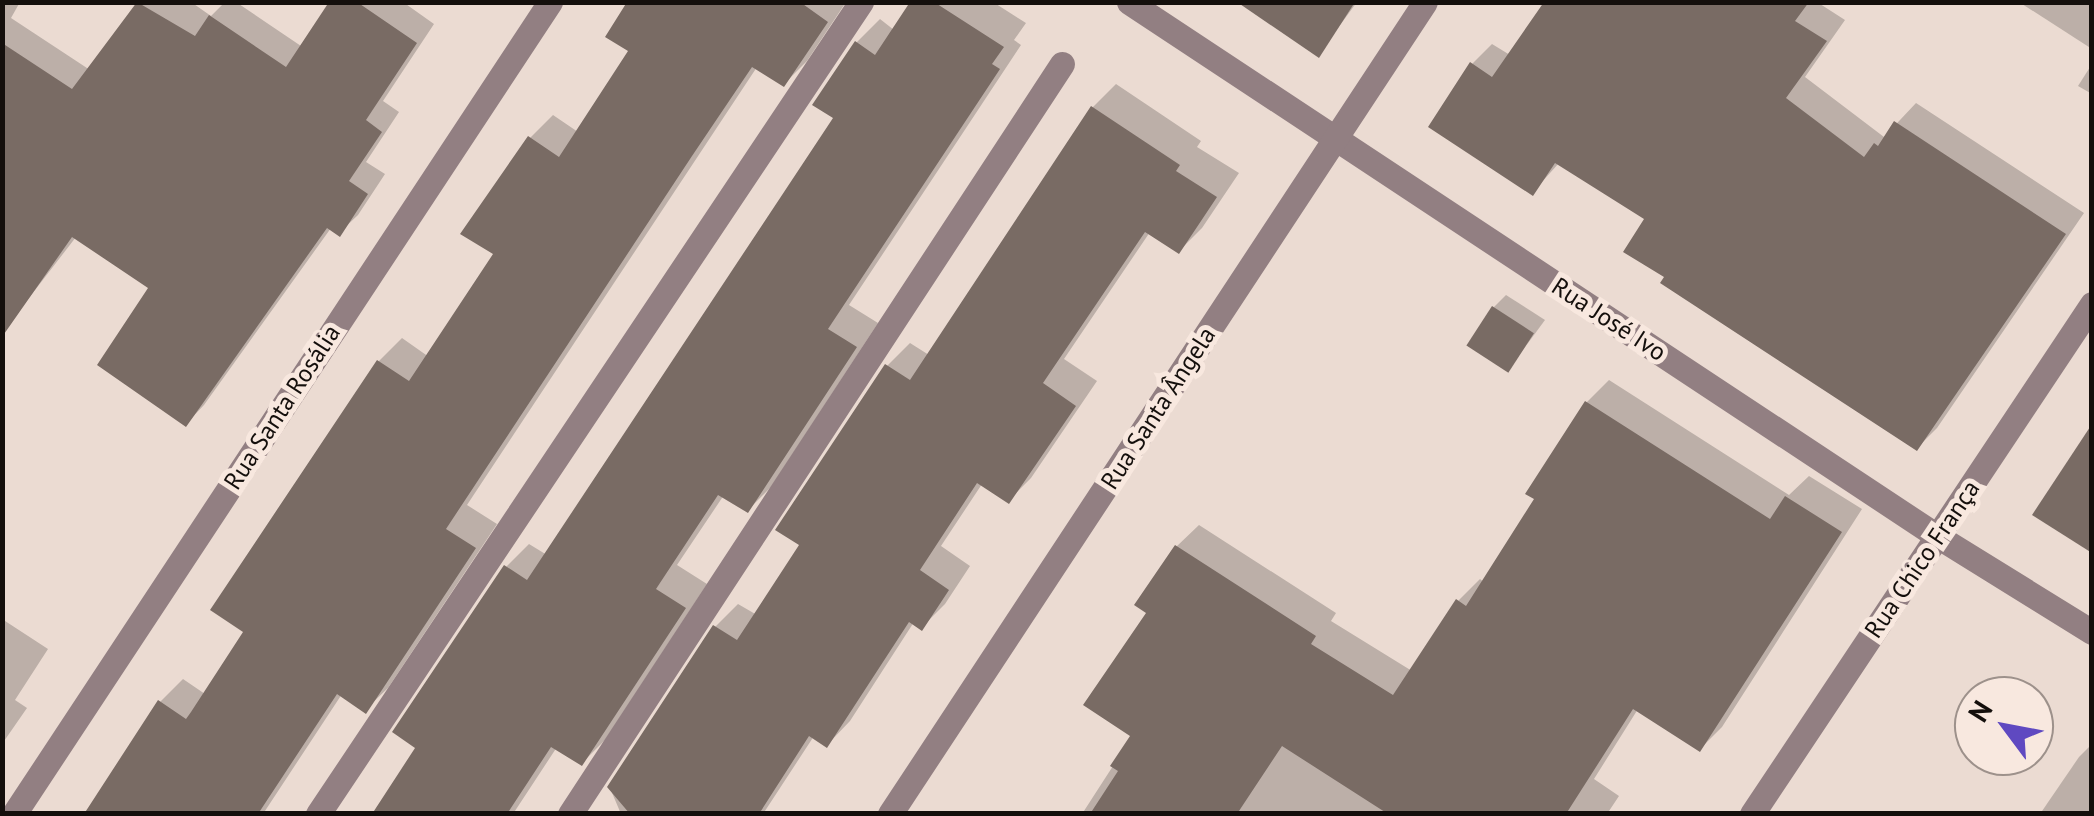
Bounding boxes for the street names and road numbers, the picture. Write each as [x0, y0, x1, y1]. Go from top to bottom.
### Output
street label: Rua José Ivo [1546, 271, 1672, 367]
street label: Rua Santa Rosália [218, 319, 346, 495]
street label: Rua Santa Ângela [1094, 321, 1222, 495]
street label: Rua Chico França [1858, 474, 1986, 644]

